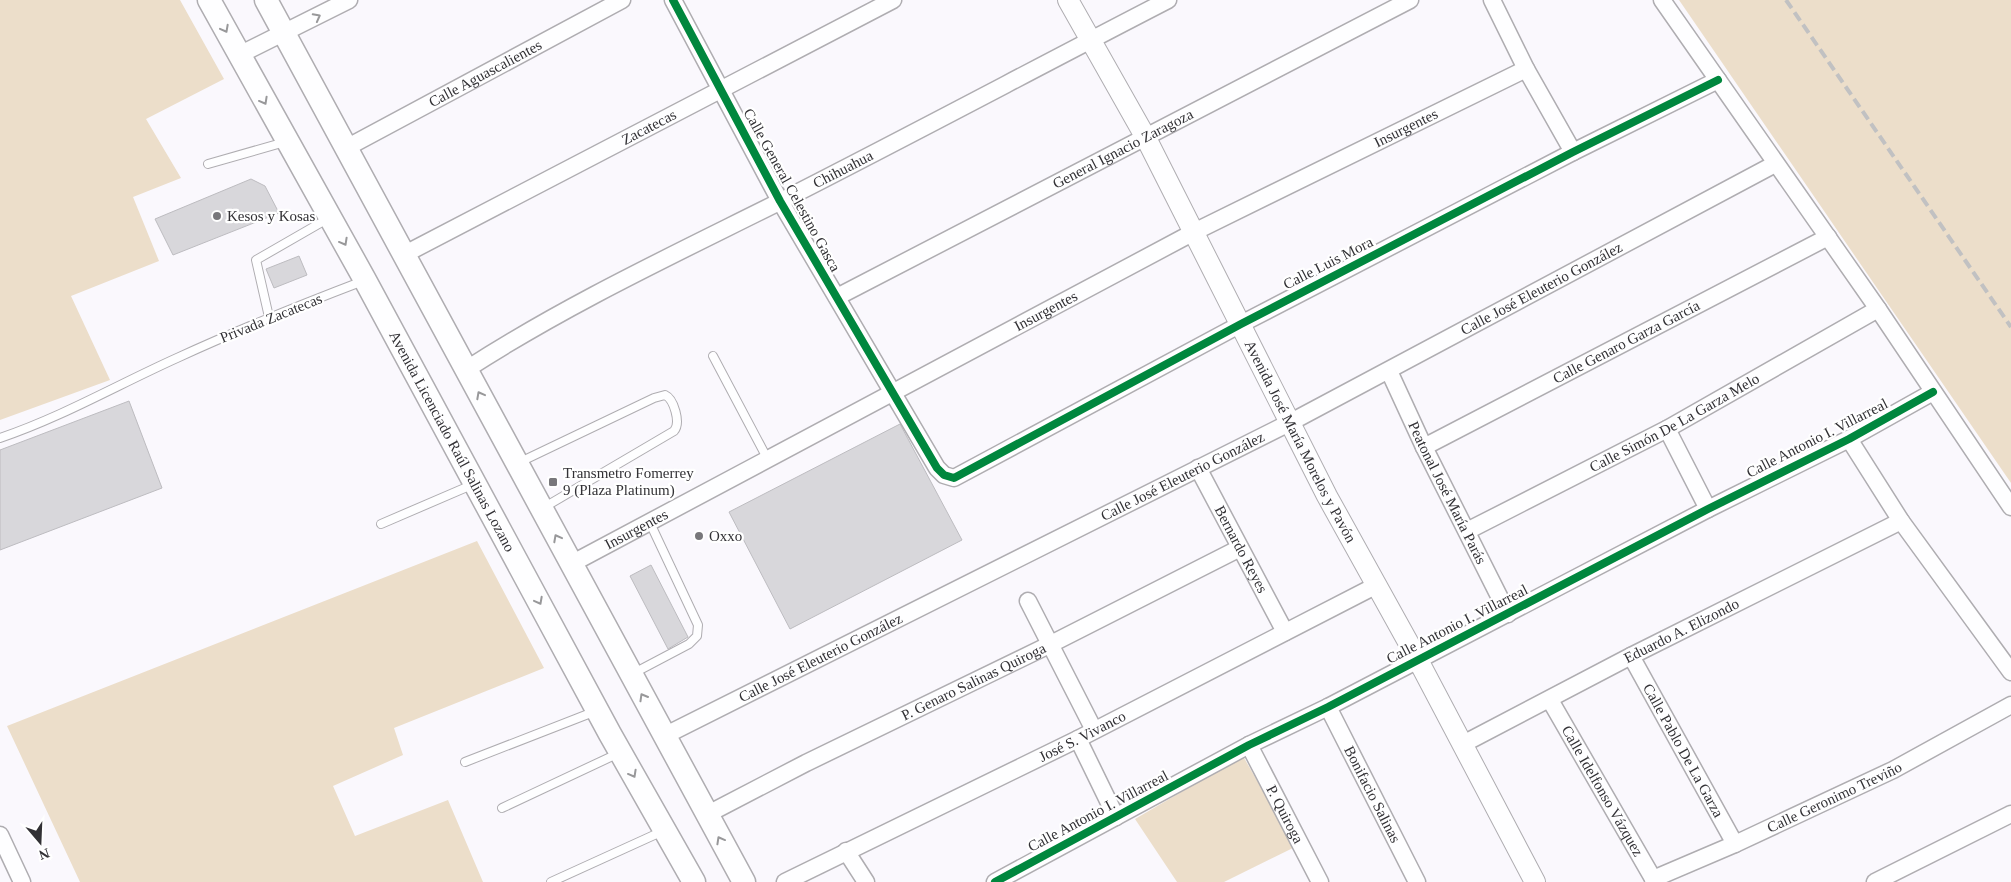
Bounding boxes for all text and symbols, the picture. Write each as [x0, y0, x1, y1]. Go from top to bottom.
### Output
one-way arrow [311, 13, 320, 23]
one-way arrow [219, 24, 229, 33]
street label: Calle Aguascalientes [426, 37, 544, 110]
one-way arrow [258, 96, 268, 105]
street label: Zacatecas [619, 106, 679, 148]
street label: Calle General Celestino Gasca [740, 106, 844, 274]
street label: General Ignacio Zaragoza [1050, 106, 1196, 192]
street label: Insurgentes [1371, 106, 1441, 150]
street label: Chihuahua [810, 147, 876, 191]
place label: Kesos y Kosas [227, 208, 315, 224]
marker: Kesos y Kosas [211, 210, 223, 222]
street label: Calle Luis Mora [1281, 233, 1376, 292]
one-way arrow [338, 237, 348, 246]
street label: Calle José Eleuterio González [1458, 239, 1625, 338]
street label: Insurgentes [1012, 288, 1080, 334]
street label: Privada Zacatecas [218, 290, 325, 346]
street label: Calle Genaro Garza García [1550, 297, 1703, 387]
street label: Avenida Licenciado Raúl Salinas Lozano [386, 328, 518, 554]
street label: Avenida José María Morelos y Pavón [1242, 338, 1359, 546]
street label: Calle Simón De La Garza Melo [1587, 370, 1762, 475]
one-way arrow [476, 391, 486, 400]
street label: Calle Antonio I. Villarreal [1744, 395, 1890, 481]
street label: Peatonal José María Parás [1405, 419, 1490, 567]
street label: Calle José Eleuterio González [1098, 429, 1267, 524]
place label: Transmetro Fomerrey 9 (Plaza Platinum) [563, 465, 694, 499]
marker: Transmetro Fomerrey 9 (Plaza Platinum) [547, 476, 559, 488]
street label: Bernardo Reyes [1211, 503, 1271, 596]
street label: Insurgentes [602, 506, 671, 552]
place label: Oxxo [709, 528, 742, 544]
marker: Oxxo [693, 530, 705, 542]
one-way arrow [553, 535, 563, 544]
street label: Calle Antonio I. Villarreal [1384, 581, 1530, 667]
one-way arrow [532, 595, 542, 604]
street label: Eduardo A. Elizondo [1621, 595, 1741, 666]
street label: Calle José Eleuterio González [736, 610, 905, 705]
street label: P. Genaro Salinas Quiroga [899, 640, 1049, 723]
street label: Calle Pablo De La Garza [1640, 681, 1727, 820]
one-way arrow [639, 693, 649, 702]
street label: José S. Vivanco [1036, 708, 1128, 765]
street label: Calle Idelfonso Vázquez [1559, 723, 1647, 859]
street label: Bonifacio Salinas [1341, 743, 1404, 846]
street label: Calle Geronimo Treviño [1765, 759, 1905, 836]
street label: Calle Antonio I. Villarreal [1025, 767, 1171, 855]
one-way arrow [627, 769, 637, 778]
street label: P. Quiroga [1263, 782, 1307, 846]
north arrow [15, 817, 65, 867]
one-way arrow [716, 836, 726, 845]
text: N [37, 845, 51, 863]

